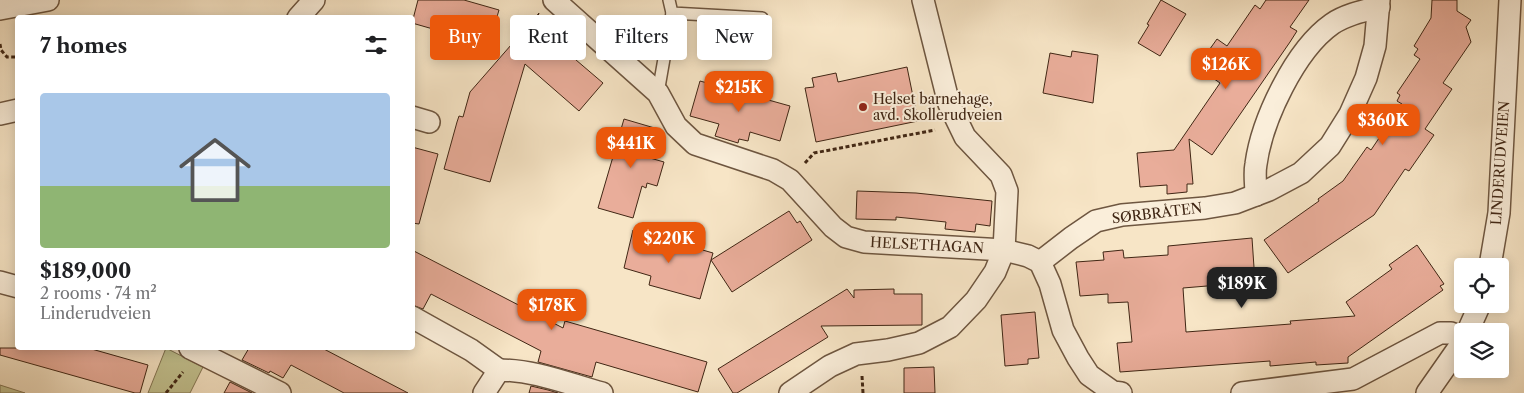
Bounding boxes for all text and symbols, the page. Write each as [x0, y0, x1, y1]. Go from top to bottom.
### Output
chip: Buy [430, 15, 500, 60]
chip: Rent [510, 15, 586, 60]
chip: Filters [596, 15, 687, 60]
chip: New [697, 15, 772, 60]
icon: filters [362, 31, 390, 59]
text: 7 homes [40, 33, 127, 58]
pin: $126K [1191, 48, 1261, 90]
text: $126K [1202, 54, 1250, 74]
pin: $215K [704, 70, 774, 113]
text: $215K [715, 77, 763, 97]
place label: Helset barnehage, avd. Skollerudveien [873, 90, 1003, 124]
street label: LINDERUDVEIEN [1487, 100, 1513, 226]
marker: Helset barnehage, avd. Skollerudveien [857, 101, 869, 113]
pin: $360K [1348, 104, 1418, 146]
text: $360K [1358, 110, 1408, 130]
icon: home [170, 125, 260, 215]
pin: $441K [596, 126, 666, 169]
text: $441K [607, 133, 655, 153]
street label: SØRBRÅTEN [1111, 197, 1204, 227]
pin: $220K [634, 222, 704, 264]
text: $220K [644, 228, 694, 248]
street label: HELSETHAGAN [869, 233, 985, 257]
text: $189,000 [40, 258, 131, 283]
map controls [1454, 258, 1509, 378]
button: locate [1454, 258, 1509, 313]
pin: $189K [1207, 266, 1277, 309]
text: $189K [1218, 273, 1266, 293]
text: 2 rooms · 74 m² [40, 283, 157, 303]
pin: $178K [517, 288, 587, 331]
text: $178K [528, 295, 576, 315]
text: Linderudveien [40, 303, 151, 323]
button: layers [1454, 323, 1509, 378]

